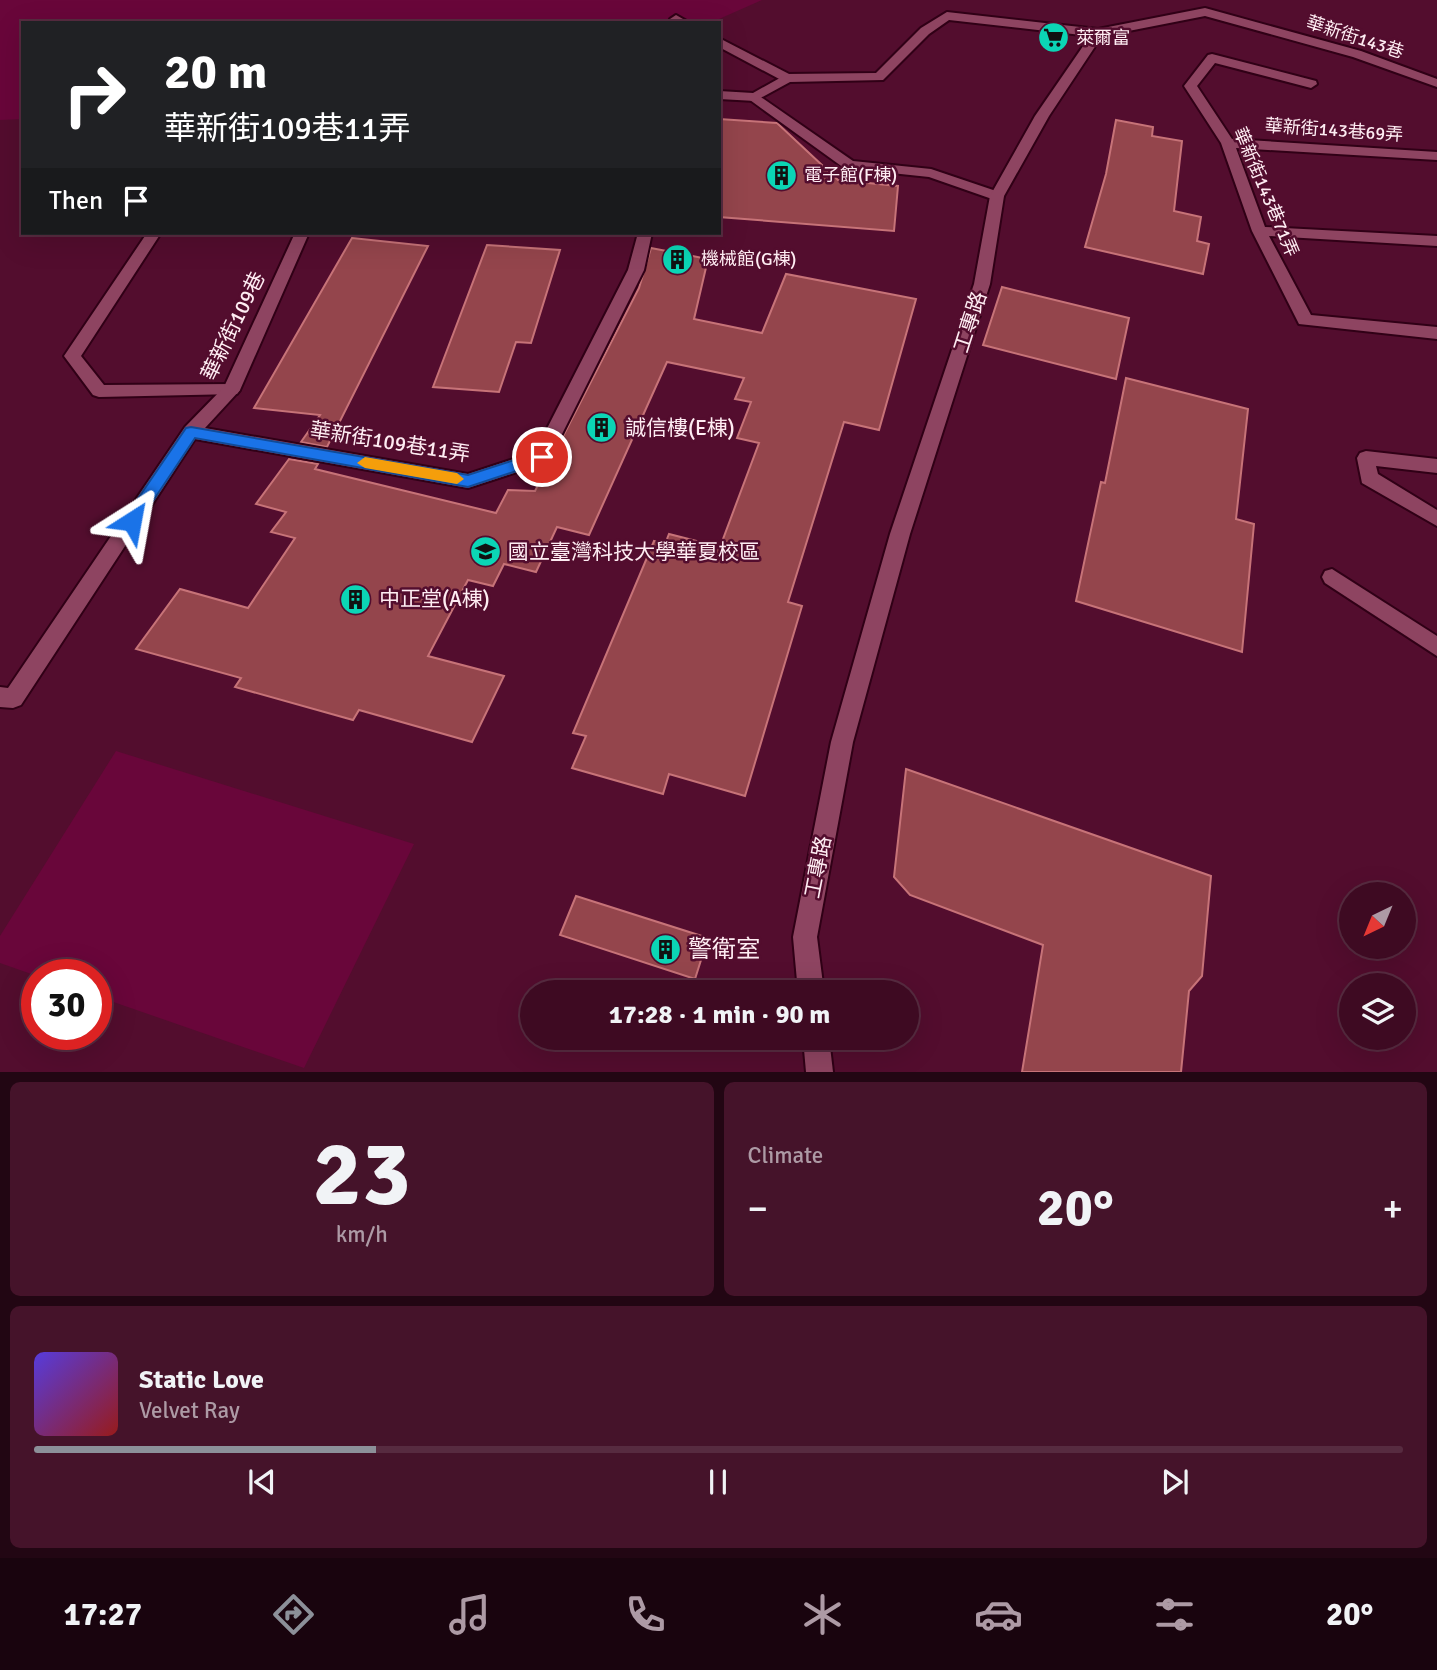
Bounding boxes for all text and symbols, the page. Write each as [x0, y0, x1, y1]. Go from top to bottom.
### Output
street label: 華新街143巷 [1303, 11, 1407, 63]
supermarket icon: 萊爾富 [1036, 21, 1070, 55]
place label: 萊爾富 [1076, 27, 1130, 49]
text: 20 m [164, 42, 267, 102]
icon: right [49, 49, 140, 140]
text: 華新街109巷11弄 [164, 109, 410, 148]
street label: 華新街143巷69弄 [1264, 114, 1404, 146]
street label: 華新街143巷71弄 [1229, 124, 1303, 260]
building icon: 電子館(F棟) [764, 158, 798, 192]
place label: 電子館(F棟) [804, 164, 897, 186]
icon: arrive [117, 182, 155, 220]
text: Then [49, 185, 103, 217]
building icon: 機械館(G棟) [661, 242, 695, 276]
place label: 機械館(G棟) [701, 248, 797, 270]
street label: 華新街109巷 [195, 267, 271, 385]
street label: 工專路 [948, 288, 992, 356]
building icon: 誠信樓(E棟) [585, 411, 619, 445]
place label: 誠信樓(E棟) [625, 415, 735, 441]
street label: 華新街109巷11弄 [308, 417, 472, 467]
pin [512, 427, 572, 487]
icon: arrive [523, 438, 561, 476]
position arrow [95, 484, 169, 558]
school or university icon: 國立臺灣科技大學華夏校區 [468, 535, 502, 569]
place label: 國立臺灣科技大學華夏校區 [508, 539, 760, 565]
building icon: 中正堂(A棟) [339, 582, 373, 616]
place label: 中正堂(A棟) [379, 586, 490, 612]
street label: 工專路 [799, 834, 837, 900]
north arrow [1339, 882, 1416, 959]
map controls [1339, 882, 1416, 1050]
building icon: 警衛室 [648, 932, 682, 966]
place label: 警衛室 [688, 934, 760, 964]
speed limit sign: 30 [21, 959, 112, 1050]
button: layers [1339, 973, 1416, 1050]
text: 17:28 · 1 min · 90 m [609, 999, 830, 1031]
text: 23 [313, 1118, 411, 1231]
text: Climate [748, 1141, 823, 1170]
text: 20° [1037, 1176, 1114, 1240]
text: − [748, 1185, 768, 1232]
text: + [1382, 1185, 1403, 1232]
text: km/h [336, 1220, 388, 1249]
text: Static Love [139, 1364, 264, 1396]
text: Velvet Ray [139, 1396, 240, 1425]
icon: previous [243, 1463, 281, 1501]
icon: pause [699, 1463, 737, 1501]
icon: next [1156, 1463, 1194, 1501]
icon: directions [269, 1590, 318, 1639]
icon: music [445, 1590, 494, 1639]
icon: phone [621, 1590, 670, 1639]
icon: climate [798, 1590, 847, 1639]
icon: car [974, 1590, 1023, 1639]
icon: filters [1150, 1590, 1199, 1639]
text: 17:27 [64, 1595, 142, 1634]
text: 20° [1326, 1595, 1373, 1634]

